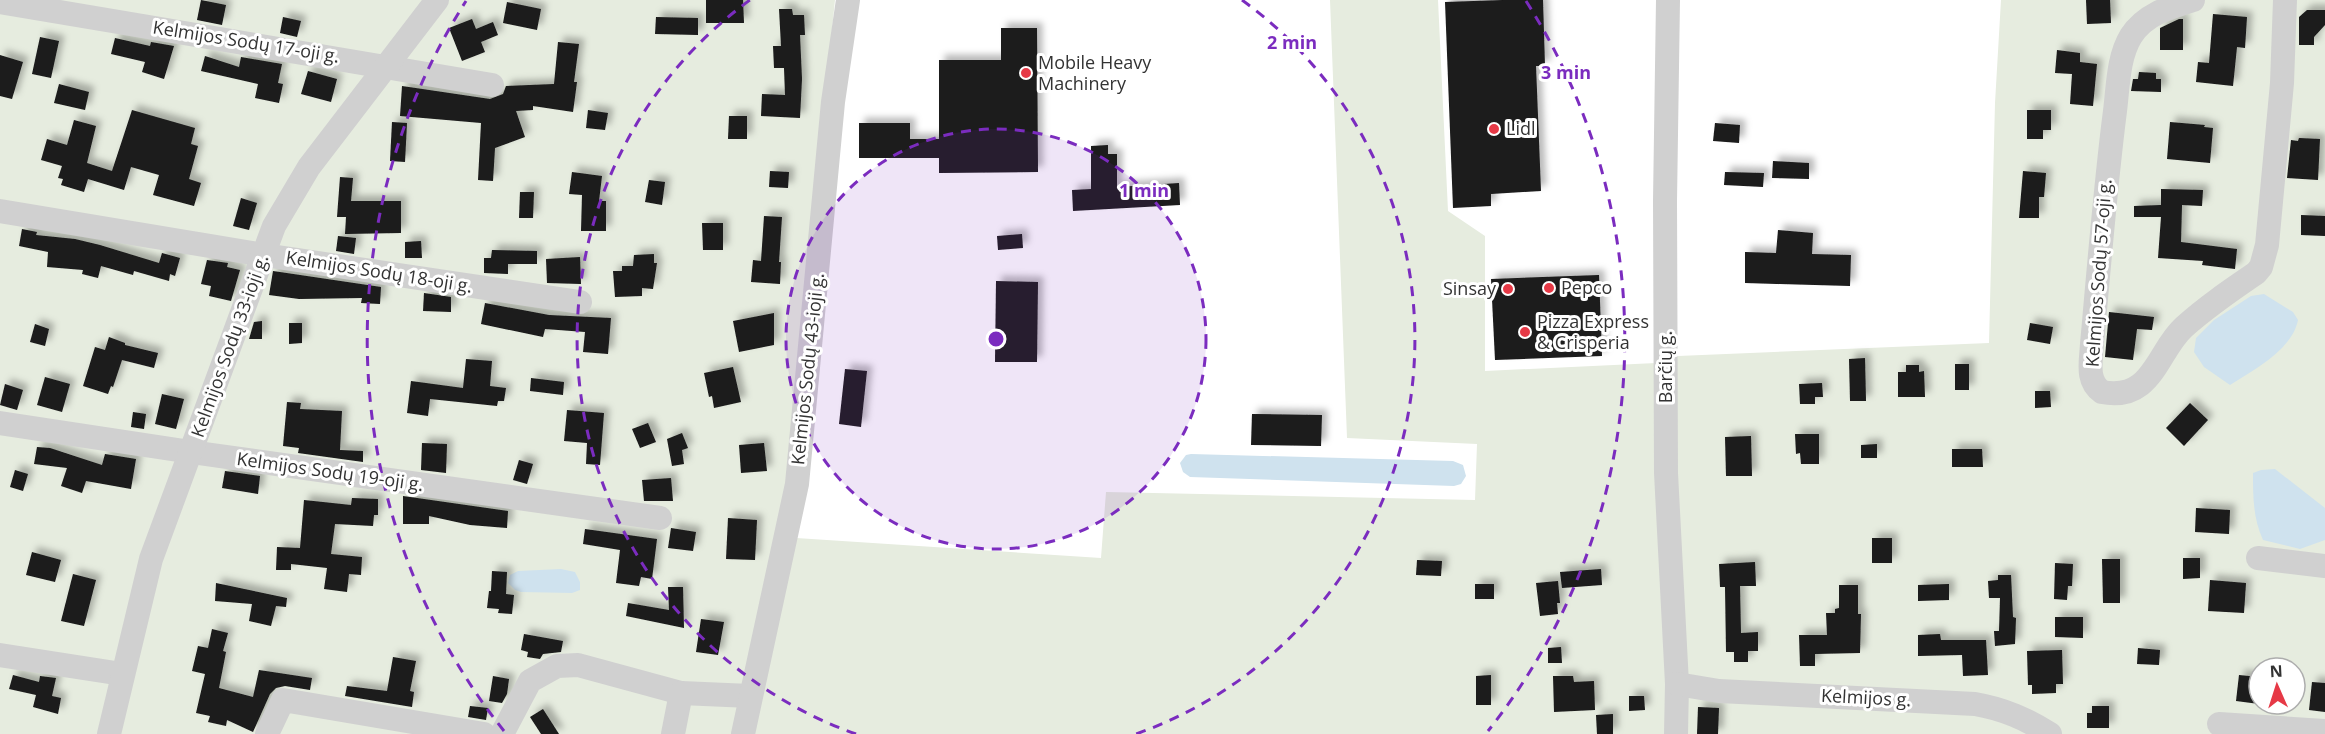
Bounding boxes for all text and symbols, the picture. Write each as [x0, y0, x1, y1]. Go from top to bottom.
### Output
street label: Kelmijos Sodų 17-oji g. [151, 14, 341, 68]
text: 2 min [1267, 30, 1317, 54]
place label: Mobile Heavy Machinery [1038, 50, 1152, 95]
text: 3 min [1541, 60, 1591, 84]
marker: Mobile Heavy Machinery [1019, 66, 1033, 80]
place label: Lidl [1506, 116, 1536, 140]
marker: Lidl [1487, 122, 1501, 136]
text: 1 min [1119, 178, 1169, 202]
street label: Kelmijos Sodų 57-oji g. [2079, 178, 2117, 368]
street label: Kelmijos Sodų 18-oji g. [284, 244, 474, 298]
street label: Kelmijos Sodų 33-ioji g. [185, 251, 273, 440]
street label: Kelmijos Sodų 43-ioji g. [785, 272, 829, 466]
place label: Pepco [1561, 275, 1612, 299]
place label: Sinsay [1443, 276, 1497, 300]
marker: Pepco [1542, 281, 1556, 295]
marker: Sinsay [1501, 282, 1515, 296]
place label: Pizza Express & Crisperia [1537, 309, 1649, 354]
marker: Pizza Express & Crisperia [1518, 325, 1532, 339]
centre of rings [986, 329, 1006, 349]
street label: Barčių g. [1653, 331, 1677, 403]
street label: Kelmijos Sodų 19-oji g. [235, 446, 425, 496]
north arrow [2247, 656, 2307, 716]
text: N [2269, 660, 2283, 682]
street label: Kelmijos g. [1820, 683, 1912, 711]

